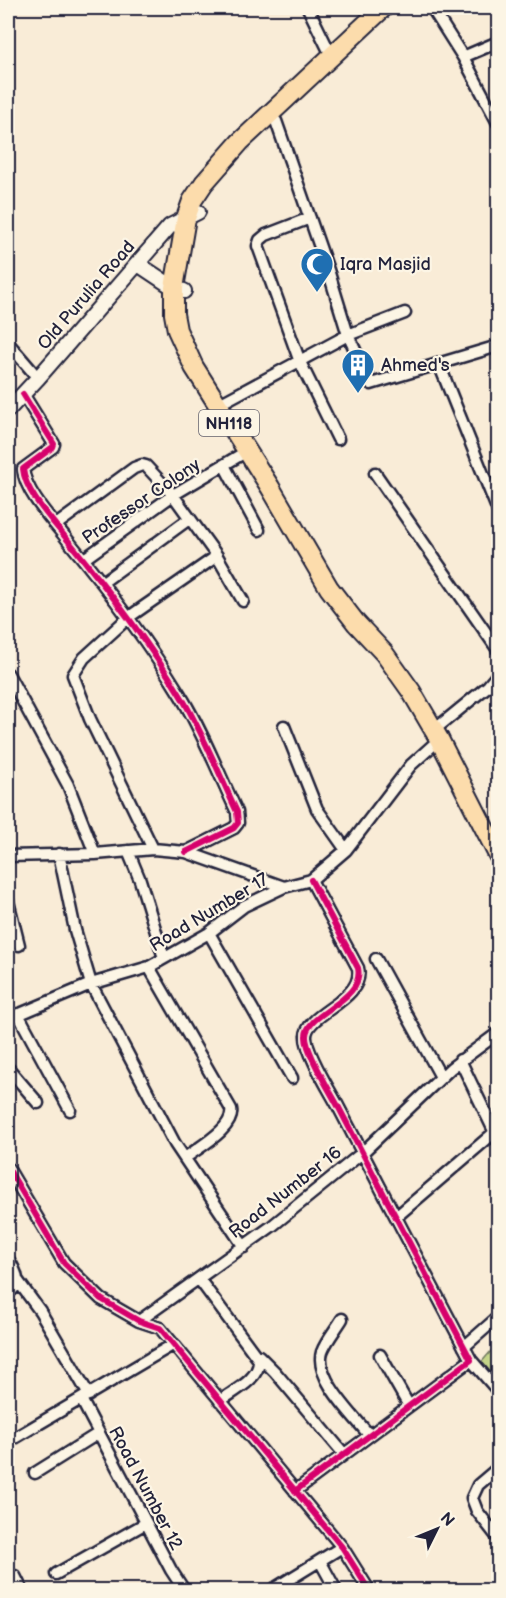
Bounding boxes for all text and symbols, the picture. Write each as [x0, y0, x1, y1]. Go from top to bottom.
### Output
street label: Old Purulia Road [33, 237, 139, 354]
mosque icon: Iqra Masjid [299, 246, 335, 293]
place label: Iqra Masjid [340, 254, 431, 275]
building icon: Ahmed's [340, 347, 376, 394]
place label: Ahmed's [381, 355, 450, 376]
road number: NH118 [199, 410, 259, 436]
street label: Professor Colony [78, 454, 205, 549]
street label: Road Number 17 [146, 869, 273, 956]
street label: Road Number 16 [225, 1142, 346, 1243]
street label: Road Number 12 [104, 1423, 187, 1554]
north arrow [407, 1499, 467, 1559]
text: N [436, 1509, 458, 1531]

